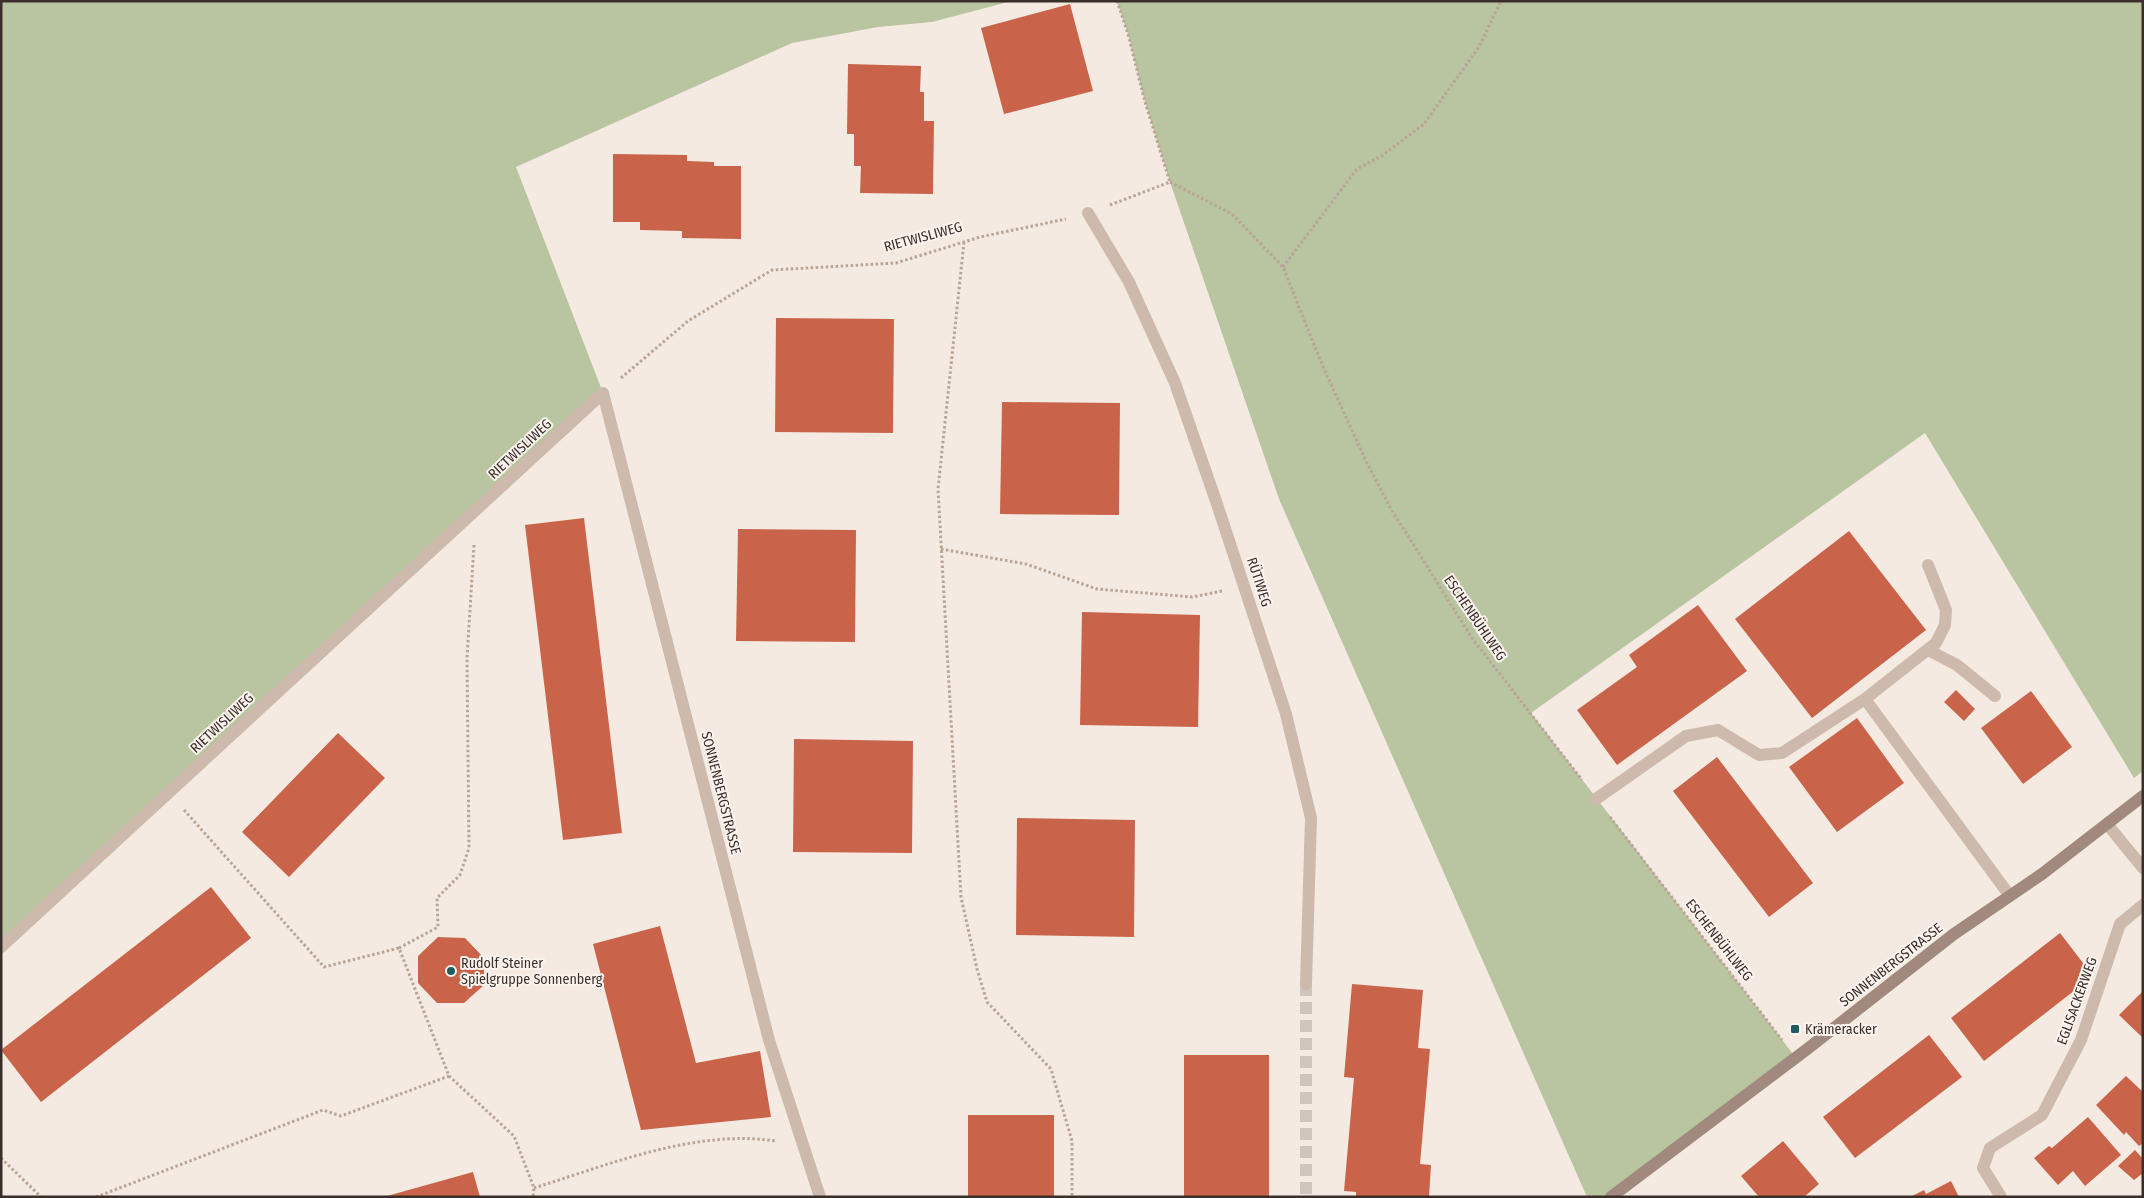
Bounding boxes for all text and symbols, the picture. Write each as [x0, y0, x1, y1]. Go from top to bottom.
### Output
street label: RIETWISLIWEG [882, 218, 964, 256]
street label: RIETWISLIWEG [485, 415, 555, 483]
street label: RÜTIWEG [1243, 555, 1276, 609]
street label: ESCHENBÜHLWEG [1440, 572, 1511, 664]
street label: RIETWISLIWEG [187, 689, 257, 757]
street label: SONNENBERGSTRASSE [698, 730, 745, 857]
street label: ESCHENBÜHLWEG [1682, 895, 1757, 984]
street label: SONNENBERGSTRASSE [1836, 919, 1946, 1010]
place label: Rudolf Steiner Spielgruppe Sonnenberg [461, 955, 603, 988]
street label: EGLISACKERWEG [2053, 955, 2101, 1047]
marker: Rudolf Steiner Spielgruppe Sonnenberg [445, 965, 457, 977]
place label: Krämeracker [1805, 1021, 1877, 1038]
marker: Krämeracker [1789, 1023, 1801, 1035]

